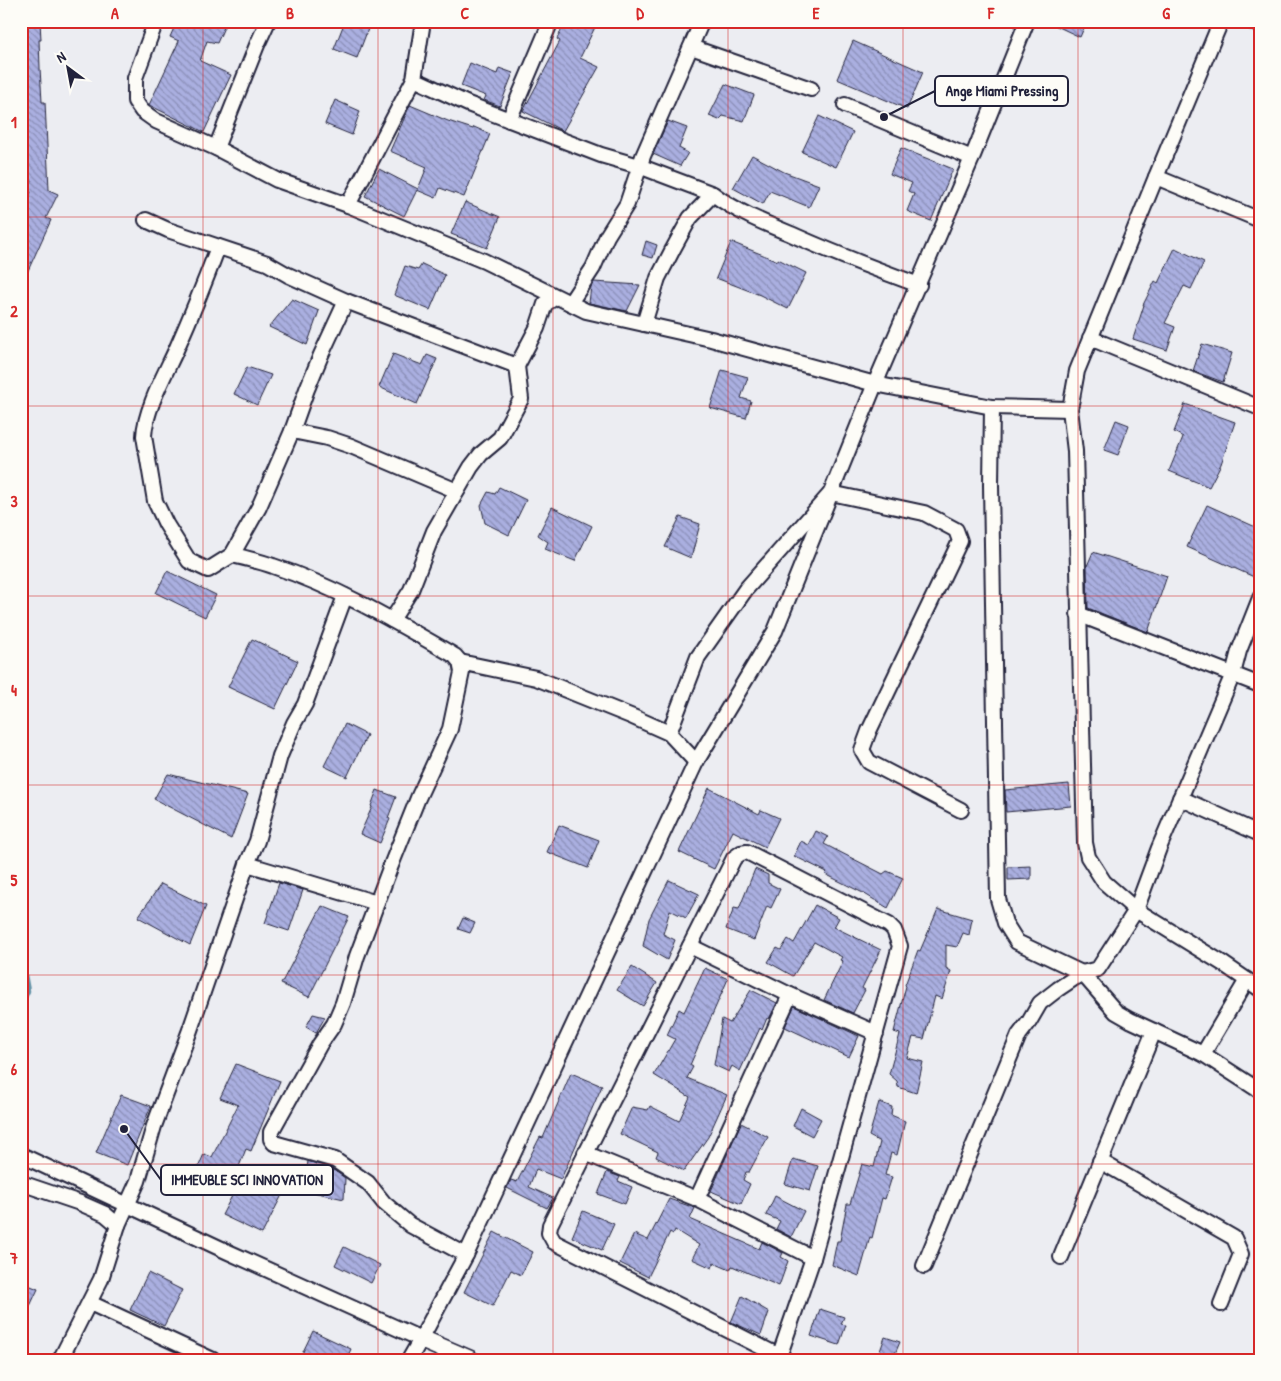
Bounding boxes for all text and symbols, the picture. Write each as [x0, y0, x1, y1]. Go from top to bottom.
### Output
text: A [111, 2, 119, 24]
text: B [286, 2, 294, 24]
text: C [461, 2, 470, 24]
text: D [636, 2, 644, 24]
text: E [812, 2, 820, 24]
text: F [987, 2, 995, 24]
text: G [1162, 2, 1170, 24]
north arrow [42, 42, 92, 92]
text: N [53, 46, 70, 67]
callout: Ange Miami Pressing [935, 76, 1068, 106]
text: Ange Miami Pressing [946, 80, 1059, 102]
text: 1 [11, 111, 17, 133]
text: 2 [10, 300, 18, 322]
text: 3 [10, 490, 18, 512]
text: 4 [11, 679, 17, 701]
text: 5 [11, 869, 18, 891]
text: 6 [11, 1058, 18, 1080]
callout: IMMEUBLE SCI INNOVATION [161, 1165, 333, 1195]
text: IMMEUBLE SCI INNOVATION [171, 1169, 323, 1190]
text: 7 [9, 1247, 18, 1269]

